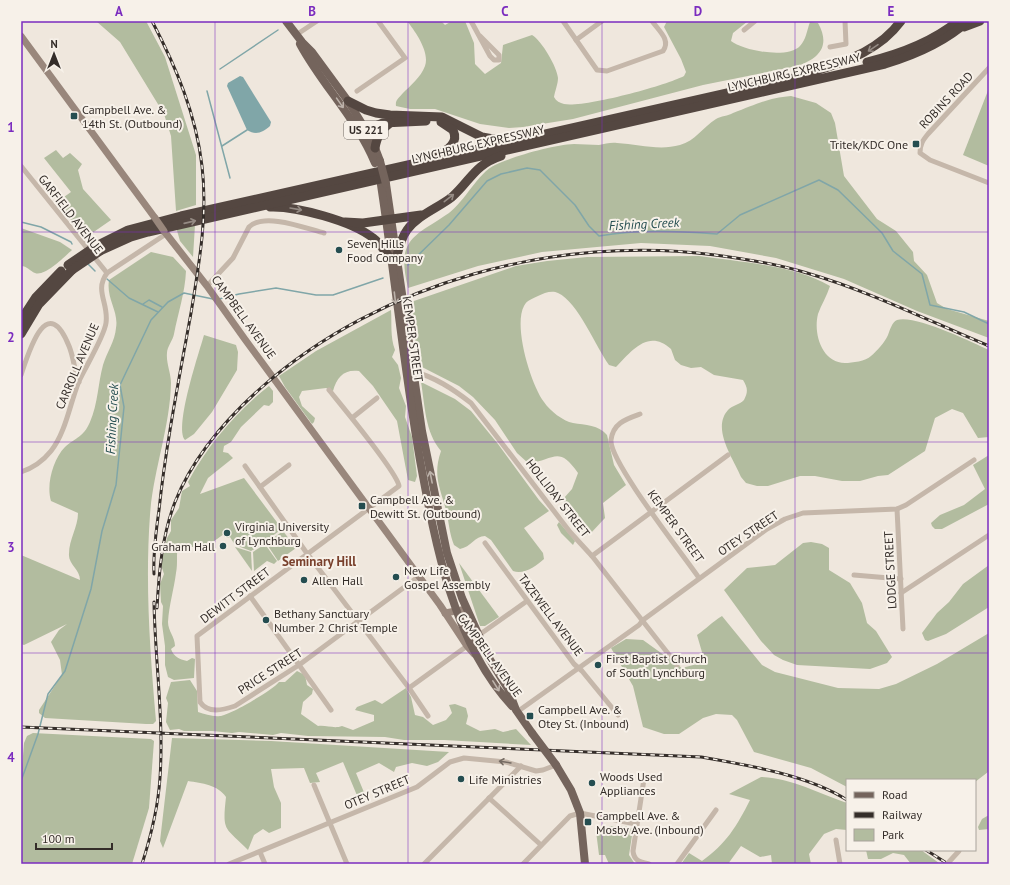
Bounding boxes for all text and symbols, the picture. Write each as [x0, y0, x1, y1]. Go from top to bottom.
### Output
text: A [115, 3, 123, 20]
text: B [308, 3, 316, 20]
text: C [501, 3, 509, 20]
text: D [694, 3, 702, 20]
text: E [888, 3, 895, 20]
north arrow [34, 34, 74, 74]
text: N [50, 37, 58, 51]
one-way arrow [868, 44, 879, 52]
street label: LYNCHBURG EXPRESSWAY [726, 49, 862, 95]
street label: ROBINS ROAD [916, 68, 976, 132]
one-way arrow [336, 98, 344, 109]
place label: Campbell Ave. & 14th St. (Outbound) [82, 102, 182, 131]
marker: Campbell Ave. & 14th St. (Outbound) [69, 111, 79, 121]
text: 1 [7, 119, 15, 136]
road number: US 221 [344, 121, 388, 139]
street label: LYNCHBURG EXPRESSWAY [410, 121, 546, 167]
place label: Tritek/KDC One [830, 137, 908, 152]
marker: Tritek/KDC One [911, 139, 921, 149]
street label: GARFIELD AVENUE [35, 171, 107, 257]
one-way arrow [444, 193, 455, 202]
one-way arrow [289, 205, 302, 213]
water label: Fishing Creek [608, 214, 681, 234]
one-way arrow [184, 217, 197, 225]
place label: Seven Hills Food Company [347, 236, 423, 265]
marker: Seven Hills Food Company [334, 245, 344, 255]
street label: CAMPBELL AVENUE [209, 272, 279, 362]
one-way arrow [392, 291, 399, 304]
street label: KEMPER STREET [400, 295, 426, 383]
street label: CARROLL AVENUE [52, 321, 102, 411]
text: 2 [7, 329, 15, 346]
water label: Fishing Creek [102, 382, 122, 455]
street label: HOLLIDAY STREET [523, 456, 593, 540]
one-way arrow [427, 471, 435, 484]
street label: KEMPER STREET [645, 487, 708, 566]
place label: Campbell Ave. & Dewitt St. (Outbound) [370, 492, 481, 521]
marker: Campbell Ave. & Dewitt St. (Outbound) [357, 501, 367, 511]
street label: OTEY STREET [715, 507, 781, 559]
place label: Virginia University of Lynchburg [234, 519, 329, 548]
marker: Virginia University of Lynchburg [222, 528, 232, 538]
street label: LODGE STREET [880, 530, 900, 609]
text: 3 [7, 539, 15, 556]
place label: Graham Hall [151, 539, 215, 554]
marker: Graham Hall [218, 541, 228, 551]
district label: Seminary Hill [282, 553, 356, 570]
place label: New Life Gospel Assembly [404, 563, 491, 592]
street label: DEWITT STREET [197, 564, 273, 626]
street label: TAZEWELL AVENUE [515, 571, 587, 659]
marker: New Life Gospel Assembly [391, 572, 401, 582]
place label: Allen Hall [312, 573, 363, 588]
marker: Allen Hall [299, 575, 309, 585]
place label: Bethany Sanctuary Number 2 Christ Temple [274, 606, 398, 635]
street label: CAMPBELL AVENUE [455, 610, 525, 700]
marker: Bethany Sanctuary Number 2 Christ Temple [261, 615, 271, 625]
street label: PRICE STREET [235, 645, 305, 697]
place label: First Baptist Church of South Lynchburg [606, 651, 707, 680]
marker: First Baptist Church of South Lynchburg [593, 660, 603, 670]
one-way arrow [492, 680, 500, 691]
place label: Campbell Ave. & Otey St. (Inbound) [538, 702, 629, 731]
marker: Campbell Ave. & Otey St. (Inbound) [525, 711, 535, 721]
text: 4 [7, 749, 15, 766]
one-way arrow [499, 758, 512, 766]
place label: Woods Used Appliances [600, 769, 662, 798]
street label: OTEY STREET [342, 771, 412, 813]
place label: Life Ministries [469, 772, 541, 787]
marker: Life Ministries [456, 774, 466, 784]
marker: Woods Used Appliances [587, 778, 597, 788]
legend [846, 779, 976, 851]
text: Road [882, 787, 907, 802]
text: Railway [882, 807, 922, 822]
place label: Campbell Ave. & Mosby Ave. (Inbound) [596, 808, 704, 837]
marker: Campbell Ave. & Mosby Ave. (Inbound) [583, 817, 593, 827]
scale bar [36, 825, 112, 851]
text: Park [882, 827, 904, 842]
text: 100 m [42, 831, 75, 846]

